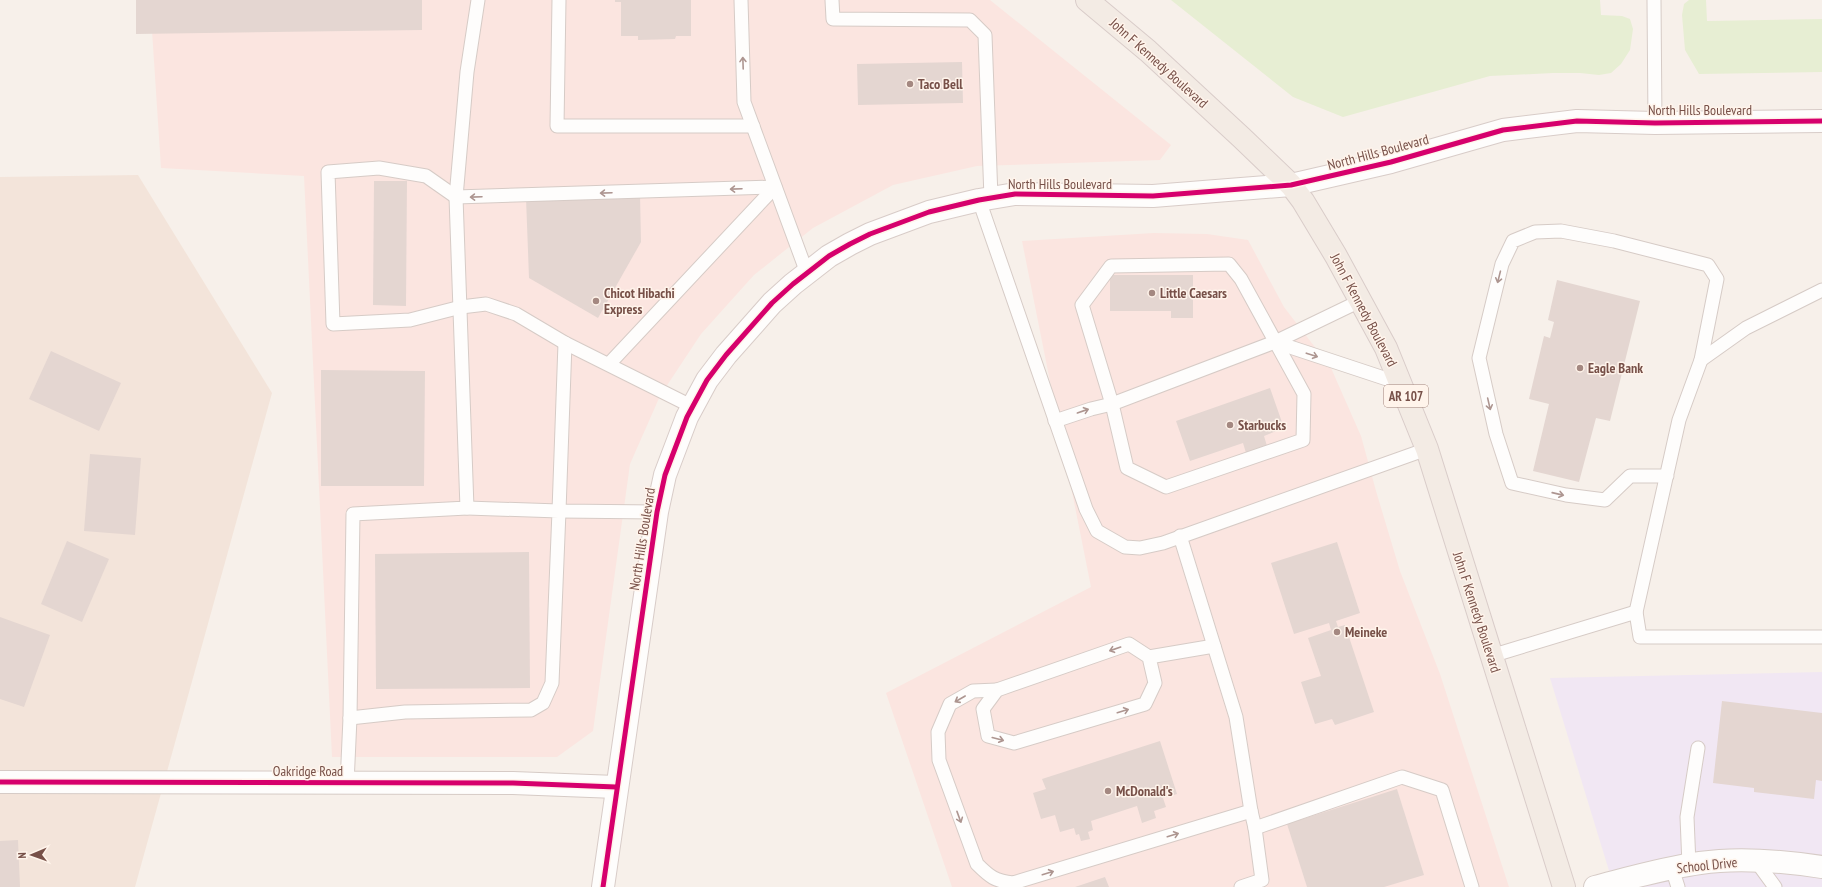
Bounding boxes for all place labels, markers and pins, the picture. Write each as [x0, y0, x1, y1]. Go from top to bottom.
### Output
place label: Taco Bell [918, 75, 963, 93]
marker: Taco Bell [905, 79, 915, 89]
place label: Chicot Hibachi Express [604, 284, 675, 318]
place label: Little Caesars [1160, 284, 1227, 302]
marker: Little Caesars [1147, 288, 1157, 298]
marker: Chicot Hibachi Express [591, 296, 601, 306]
place label: Eagle Bank [1588, 359, 1643, 377]
marker: Eagle Bank [1575, 363, 1585, 373]
place label: Starbucks [1238, 416, 1286, 434]
marker: Starbucks [1225, 420, 1235, 430]
place label: Meineke [1345, 623, 1387, 641]
marker: Meineke [1332, 627, 1342, 637]
place label: McDonald's [1116, 782, 1173, 800]
marker: McDonald's [1103, 786, 1113, 796]

